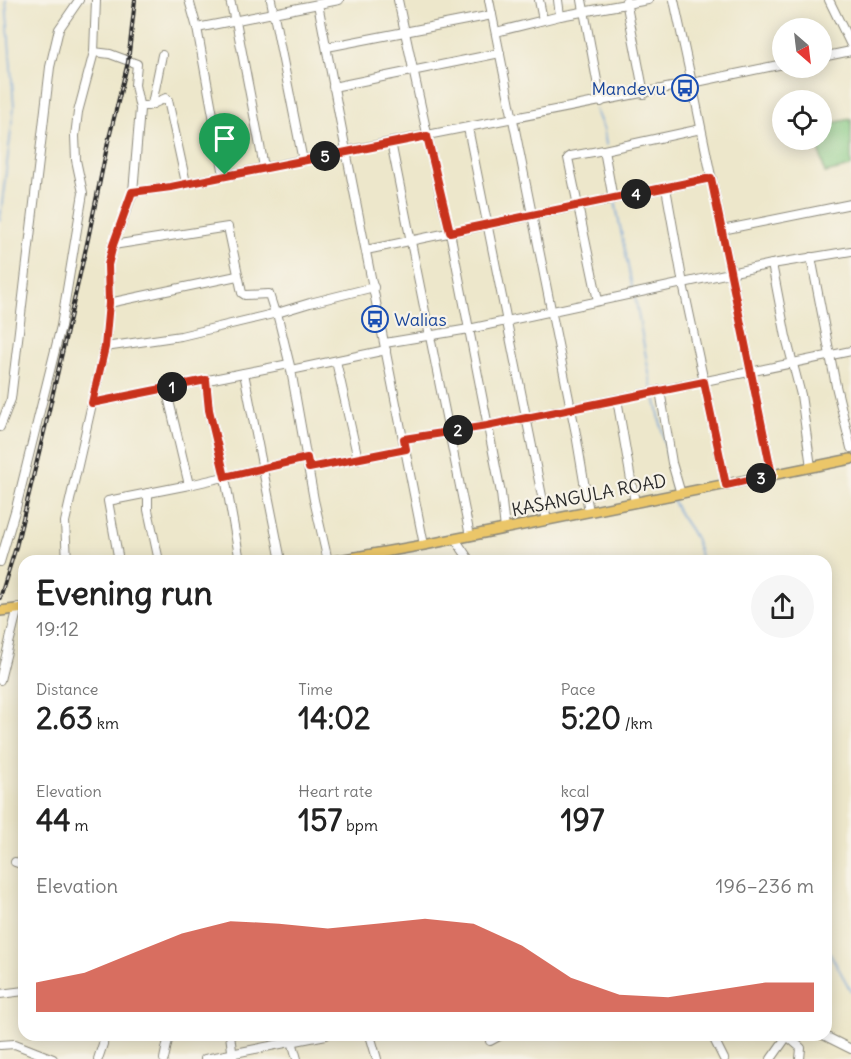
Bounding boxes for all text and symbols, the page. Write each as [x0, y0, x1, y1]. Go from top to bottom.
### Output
north arrow [772, 18, 832, 78]
map controls [772, 18, 832, 150]
bus stop icon: Mandevu [670, 73, 700, 103]
place label: Mandevu [591, 77, 666, 100]
button: locate [772, 90, 832, 150]
pin [199, 113, 250, 175]
icon: arrive [208, 122, 241, 155]
pin: 5 [310, 141, 340, 171]
text: 5 [320, 146, 330, 166]
pin: 4 [621, 179, 651, 209]
text: 4 [631, 184, 641, 204]
bus stop icon: Walias [360, 304, 390, 334]
place label: Walias [394, 308, 447, 331]
pin: 1 [157, 372, 187, 402]
text: 1 [169, 377, 175, 397]
pin: 2 [443, 415, 473, 445]
text: 2 [454, 420, 462, 440]
pin: 3 [746, 463, 776, 493]
text: 3 [756, 468, 766, 488]
street label: KASANGULA ROAD [510, 469, 668, 521]
text: Evening run [36, 572, 212, 614]
button: share [751, 575, 814, 638]
text: 19:12 [36, 616, 79, 641]
text: Distance [36, 679, 98, 699]
text: Time [298, 679, 333, 699]
text: Pace [561, 679, 595, 699]
text: 2.63 [36, 699, 93, 737]
text: 14:02 [298, 699, 371, 737]
text: 5:20 [561, 699, 621, 737]
text: km [93, 713, 119, 733]
text: /km [621, 713, 653, 733]
text: Elevation [36, 781, 102, 801]
text: Heart rate [298, 781, 373, 801]
text: kcal [561, 781, 589, 801]
text: 44 [36, 801, 71, 839]
text: 157 [298, 801, 342, 839]
text: 197 [561, 801, 605, 839]
text: m [71, 815, 89, 835]
text: bpm [342, 815, 378, 835]
text: Elevation [36, 873, 118, 898]
text: 196–236 m [716, 873, 814, 898]

